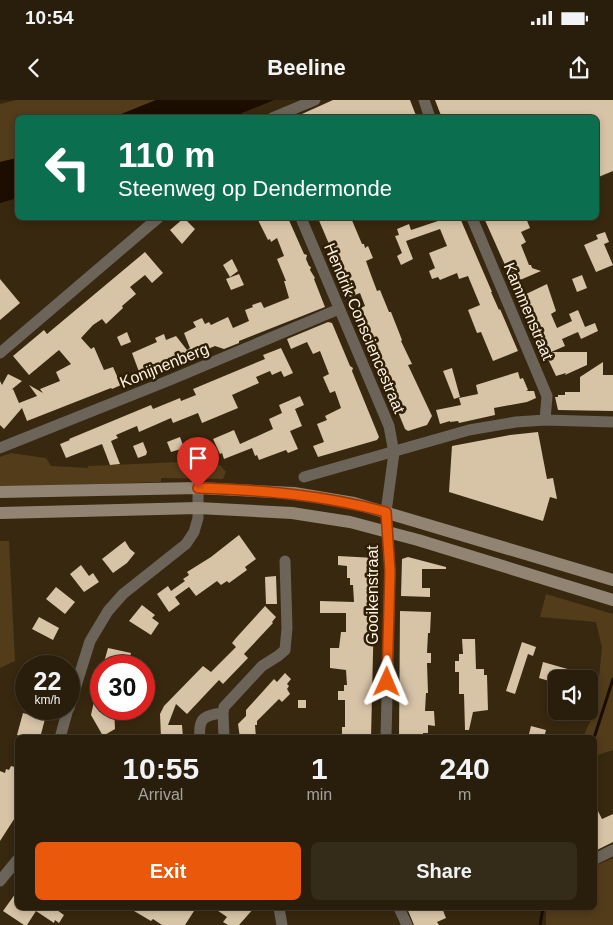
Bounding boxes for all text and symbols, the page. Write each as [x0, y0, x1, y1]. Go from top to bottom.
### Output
text: 10:54 [25, 7, 74, 28]
icon: back [20, 54, 48, 82]
icon: share [565, 54, 593, 82]
text: Beeline [267, 55, 346, 80]
icon: left [35, 135, 100, 200]
text: 110 m [118, 135, 215, 174]
text: Steenweg op Dendermonde [118, 176, 392, 201]
street label: Hendrik Consciencestraat [321, 241, 408, 416]
street label: Kammenstraat [500, 260, 557, 363]
street label: Konijnenberg [117, 340, 211, 391]
pin [177, 437, 219, 488]
icon: arrive [184, 444, 212, 472]
street label: Gooikenstraat [364, 545, 381, 645]
speed limit sign: 30 [90, 655, 155, 720]
position arrow [360, 655, 412, 707]
text: 22 [34, 667, 61, 695]
map controls [548, 670, 598, 720]
button: sound [548, 670, 598, 720]
text: km/h [34, 693, 61, 707]
text: 10:55 [122, 752, 199, 785]
text: 1 [311, 752, 328, 785]
text: 240 [440, 752, 490, 785]
text: Arrival [138, 786, 183, 803]
text: min [306, 786, 332, 803]
text: m [458, 786, 471, 803]
button: Exit [35, 842, 301, 900]
button: Share [311, 842, 577, 900]

